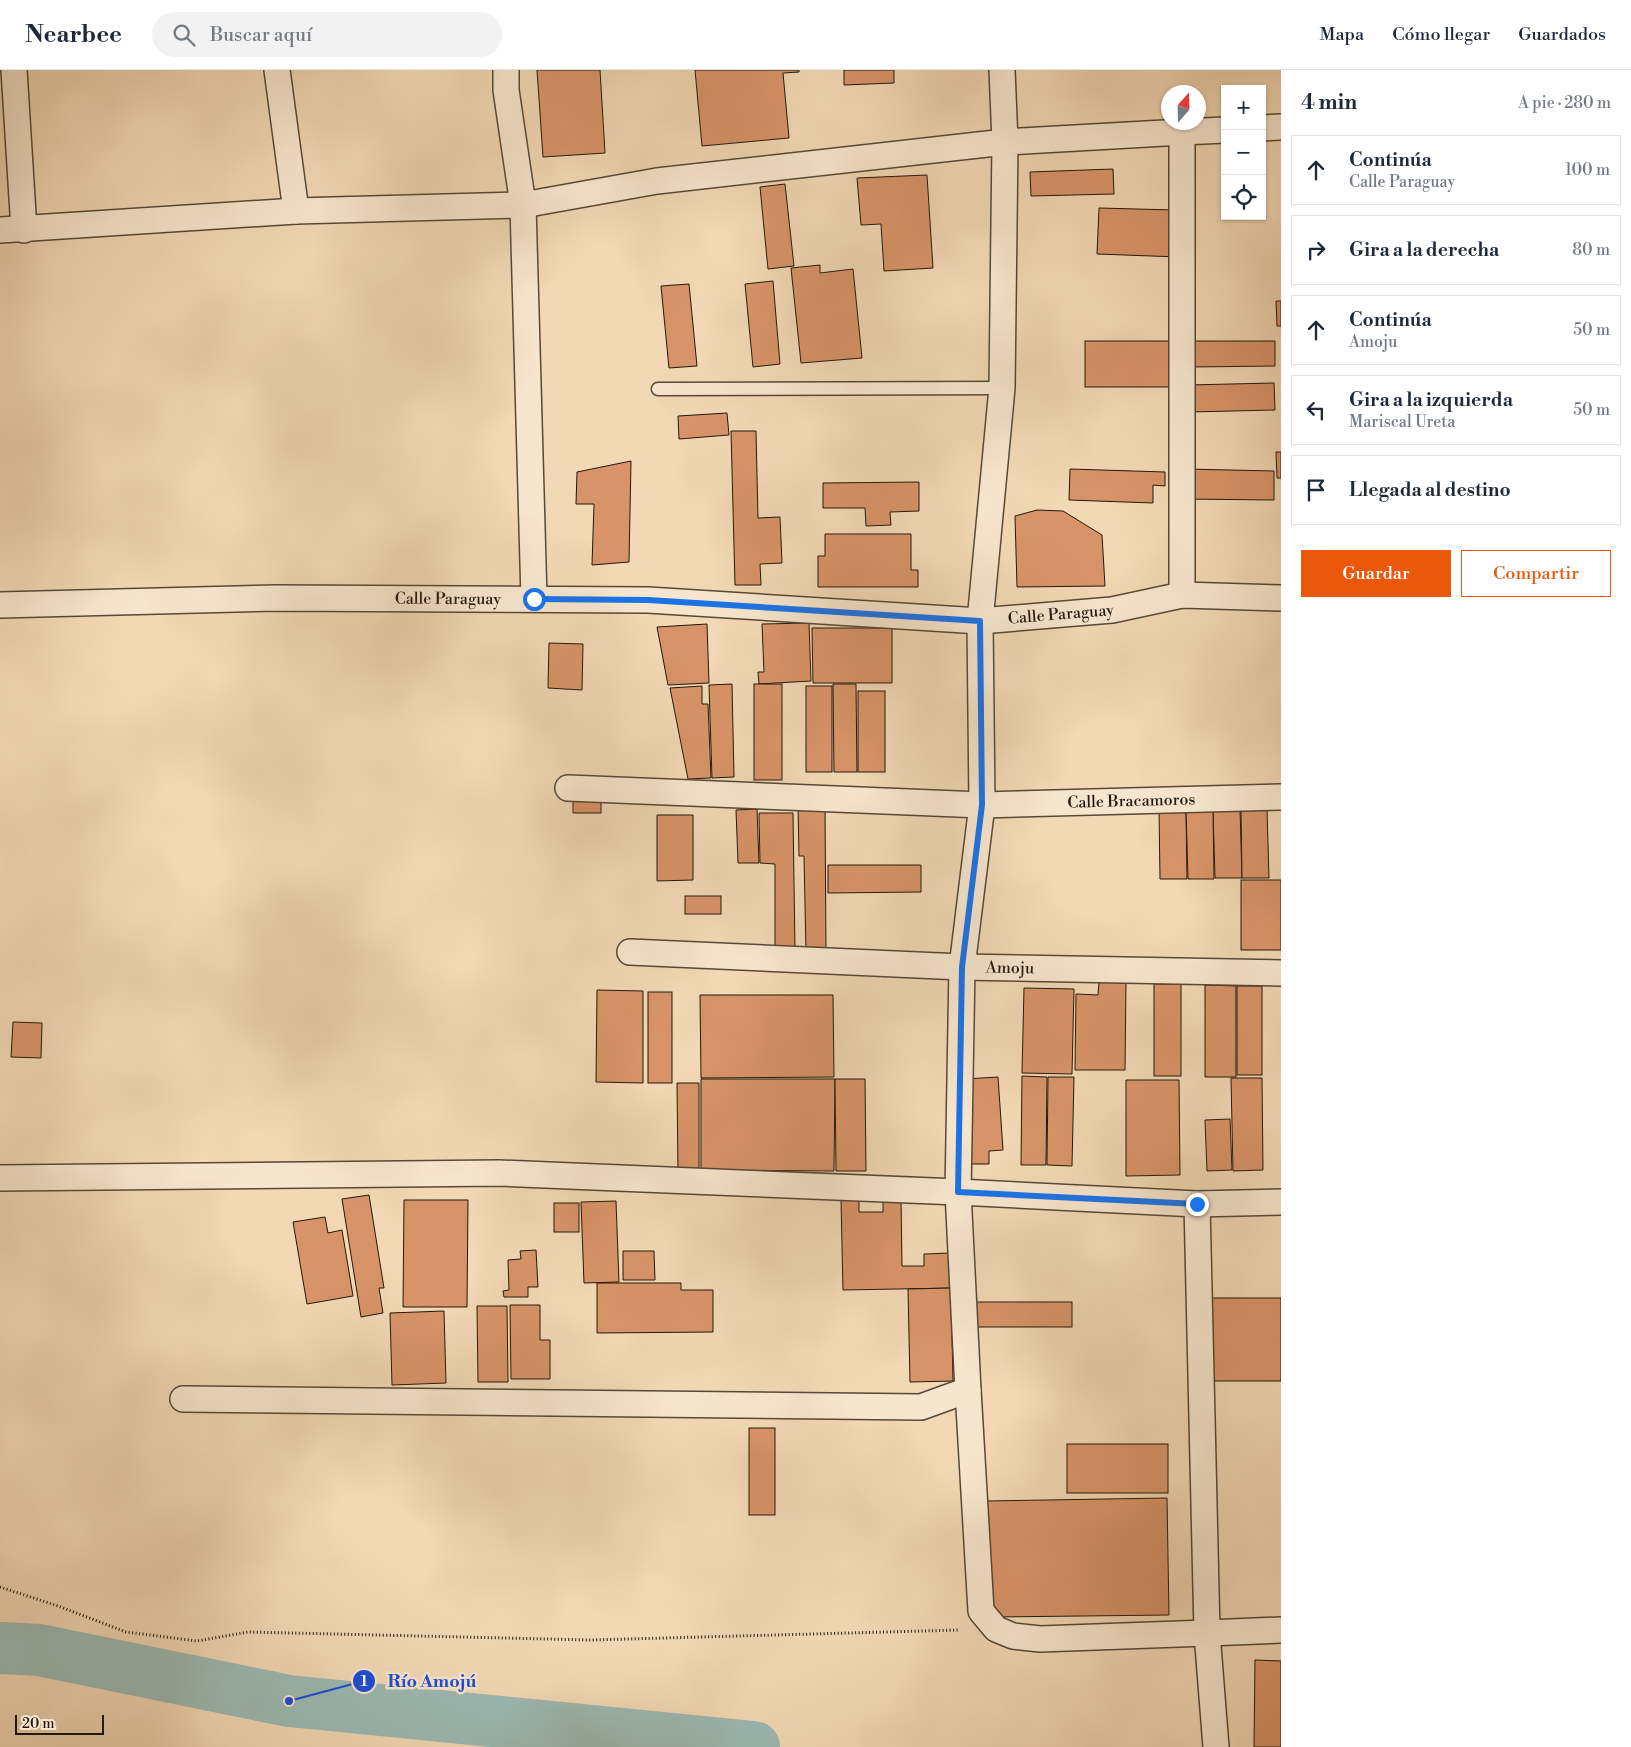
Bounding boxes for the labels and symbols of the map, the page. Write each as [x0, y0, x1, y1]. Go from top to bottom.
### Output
north arrow [1161, 85, 1206, 130]
route start [523, 588, 546, 611]
street label: Calle Paraguay [395, 589, 501, 609]
street label: Calle Paraguay [1007, 600, 1115, 629]
street label: Calle Bracamoros [1067, 789, 1196, 813]
street label: Amoju [985, 957, 1035, 978]
route end [1186, 1193, 1209, 1216]
callout: Río Amojú [352, 1664, 486, 1697]
text: Río Amojú [387, 1670, 477, 1693]
text: 1 [360, 1672, 368, 1691]
scale bar [15, 1712, 104, 1735]

